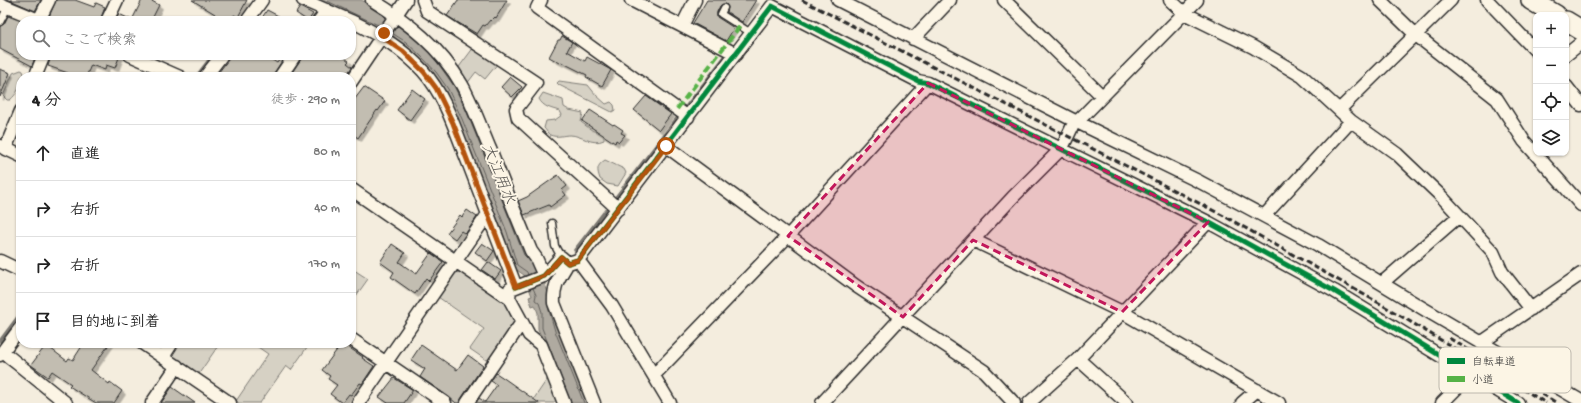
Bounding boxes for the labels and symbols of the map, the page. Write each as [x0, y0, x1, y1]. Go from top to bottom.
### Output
route end [375, 24, 393, 42]
route start [657, 137, 675, 155]
water label: 大江用水 [476, 141, 518, 208]
legend [1439, 347, 1571, 393]
text: 自転車道 [1472, 356, 1516, 369]
text: 小道 [1472, 374, 1494, 387]

